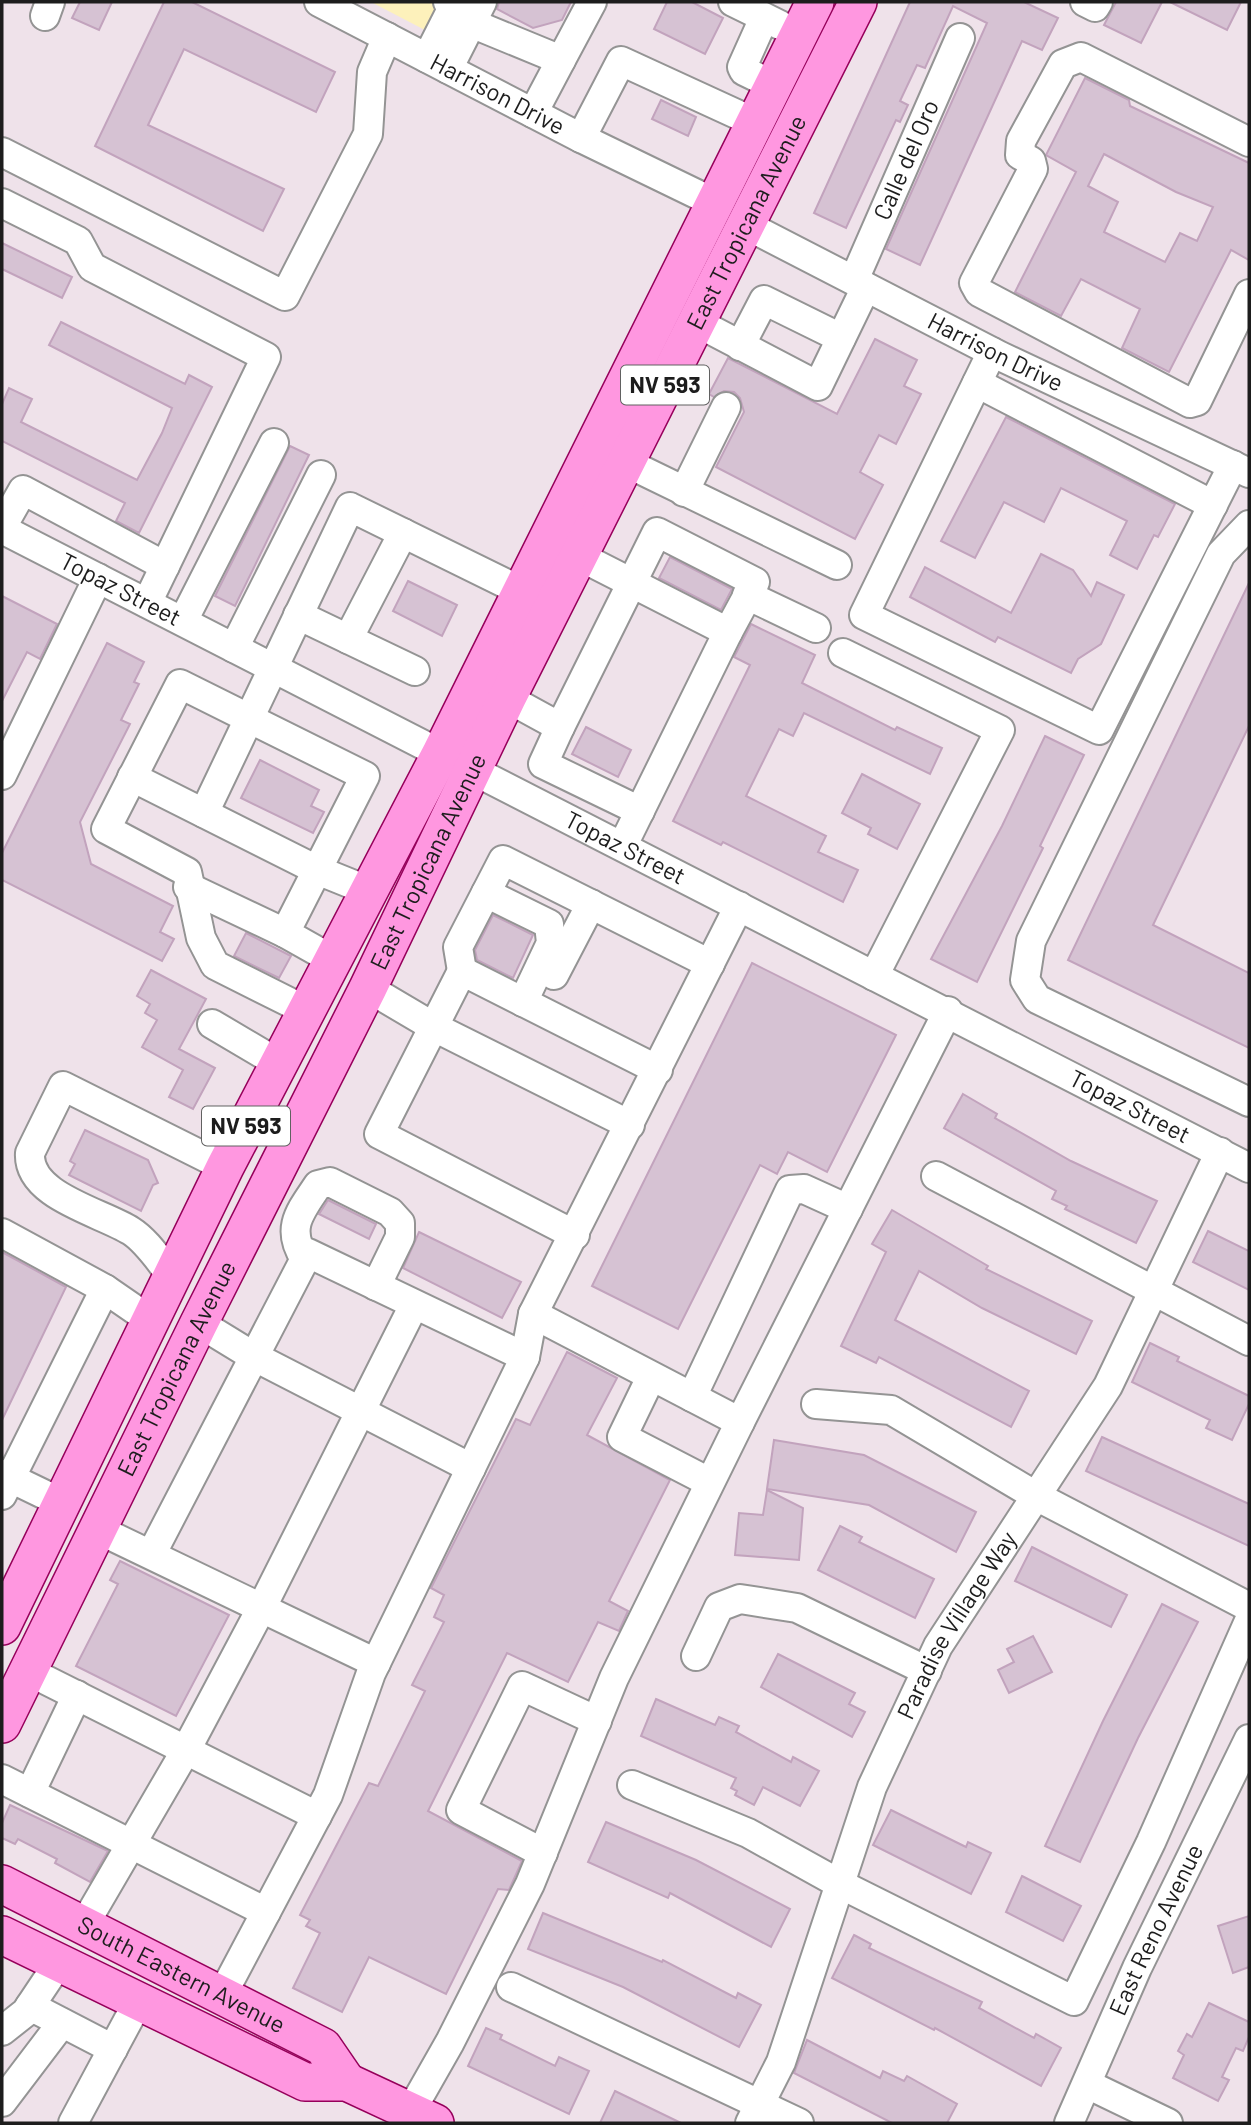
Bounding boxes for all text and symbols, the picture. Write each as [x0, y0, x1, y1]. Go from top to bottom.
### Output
street label: Harrison Drive [426, 46, 570, 140]
street label: Calle del Oro [866, 95, 944, 224]
street label: East Tropicana Avenue [679, 110, 812, 334]
street label: Harrison Drive [923, 305, 1068, 397]
road number: NV 593 [621, 366, 709, 404]
street label: Topaz Street [56, 545, 186, 631]
street label: East Tropicana Avenue [363, 748, 491, 974]
street label: Topaz Street [560, 804, 691, 890]
street label: Topaz Street [1065, 1063, 1195, 1148]
road number: NV 593 [202, 1106, 290, 1146]
street label: East Tropicana Avenue [110, 1256, 241, 1480]
street label: Paradise Village Way [890, 1525, 1022, 1723]
street label: East Reno Avenue [1102, 1839, 1208, 2019]
street label: South Eastern Avenue [73, 1909, 290, 2038]

